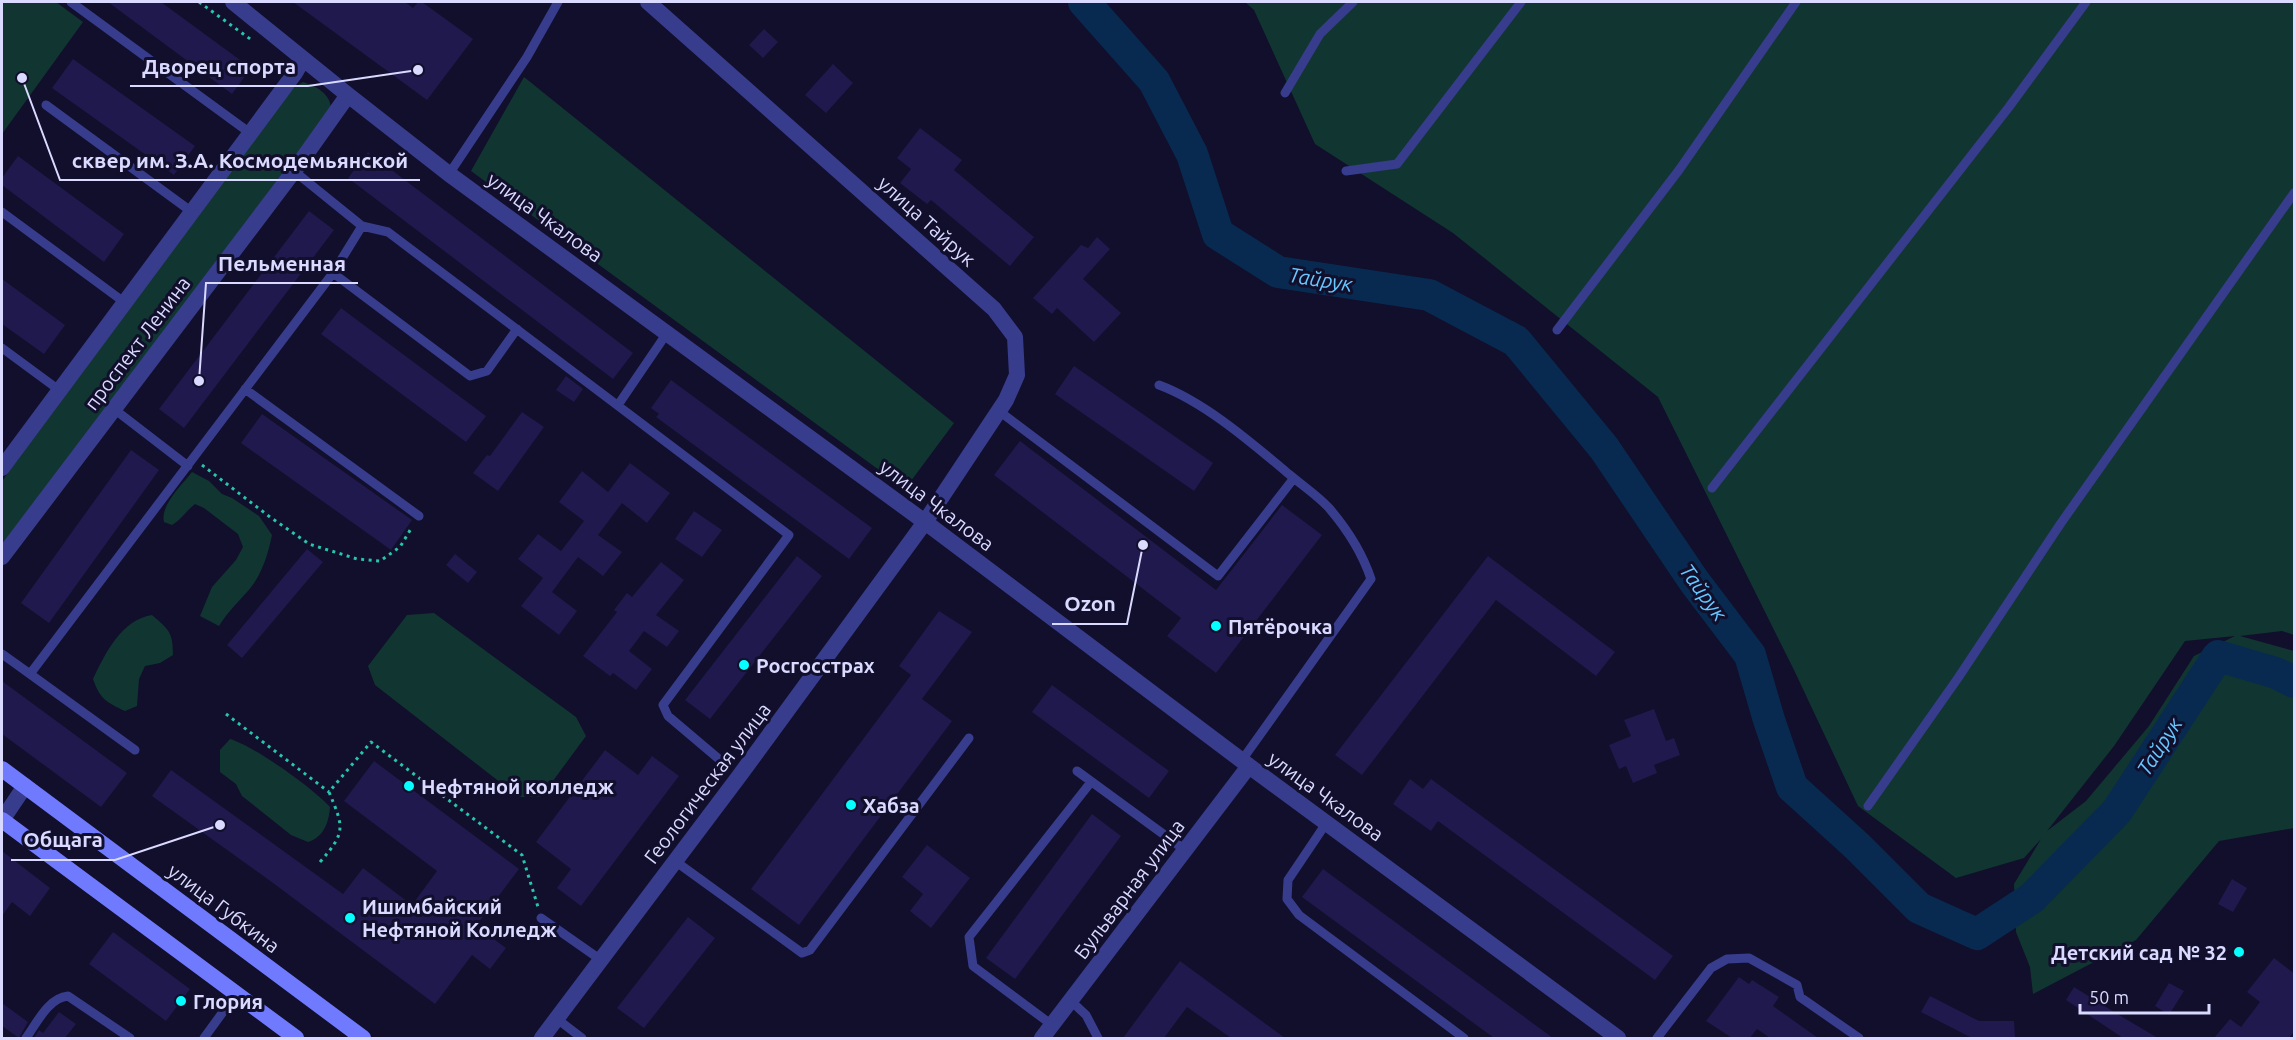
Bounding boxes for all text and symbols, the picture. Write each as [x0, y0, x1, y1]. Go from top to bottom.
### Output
callout: Дворец спорта [130, 47, 308, 86]
text: Дворец спорта [142, 54, 296, 78]
callout: сквер им. З.А. Космодемьянской [60, 141, 420, 180]
text: сквер им. З.А. Космодемьянской [72, 148, 408, 172]
street label: улица Чкалова [483, 167, 607, 267]
street label: улица Тайрук [873, 171, 981, 271]
callout: Пельменная [206, 244, 358, 283]
text: Пельменная [218, 251, 346, 275]
water label: Тайрук [1287, 262, 1355, 296]
street label: проспект Ленина [79, 272, 195, 414]
street label: улица Чкалова [875, 455, 999, 555]
water label: Тайрук [1675, 559, 1733, 625]
callout: Ozon [1052, 585, 1127, 624]
text: Ozon [1064, 591, 1116, 615]
place label: Пятёрочка [1228, 615, 1333, 638]
marker: Пятёрочка [1209, 619, 1223, 633]
place label: Росгосстрах [756, 654, 875, 677]
marker: Росгосстрах [737, 658, 751, 672]
street label: Геологическая улица [639, 698, 775, 868]
water label: Тайрук [2131, 712, 2187, 780]
street label: улица Чкалова [1264, 746, 1388, 846]
place label: Нефтяной колледж [421, 775, 614, 798]
marker: Нефтяной колледж [402, 779, 416, 793]
place label: Хабза [863, 794, 920, 817]
marker: Хабза [844, 798, 858, 812]
street label: Бульварная улица [1069, 815, 1189, 963]
callout: Общага [11, 821, 115, 860]
text: Общага [23, 827, 103, 851]
street label: улица Губкина [164, 859, 284, 957]
place label: Ишимбайский Нефтяной Колледж [362, 895, 557, 941]
marker: Ишимбайский Нефтяной Колледж [343, 911, 357, 925]
place label: Детский сад № 32 [2051, 941, 2227, 964]
marker: Детский сад № 32 [2232, 945, 2246, 959]
scale bar [2080, 977, 2209, 1015]
text: 50 m [2089, 987, 2129, 1007]
place label: Глория [193, 990, 263, 1013]
marker: Глория [174, 994, 188, 1008]

